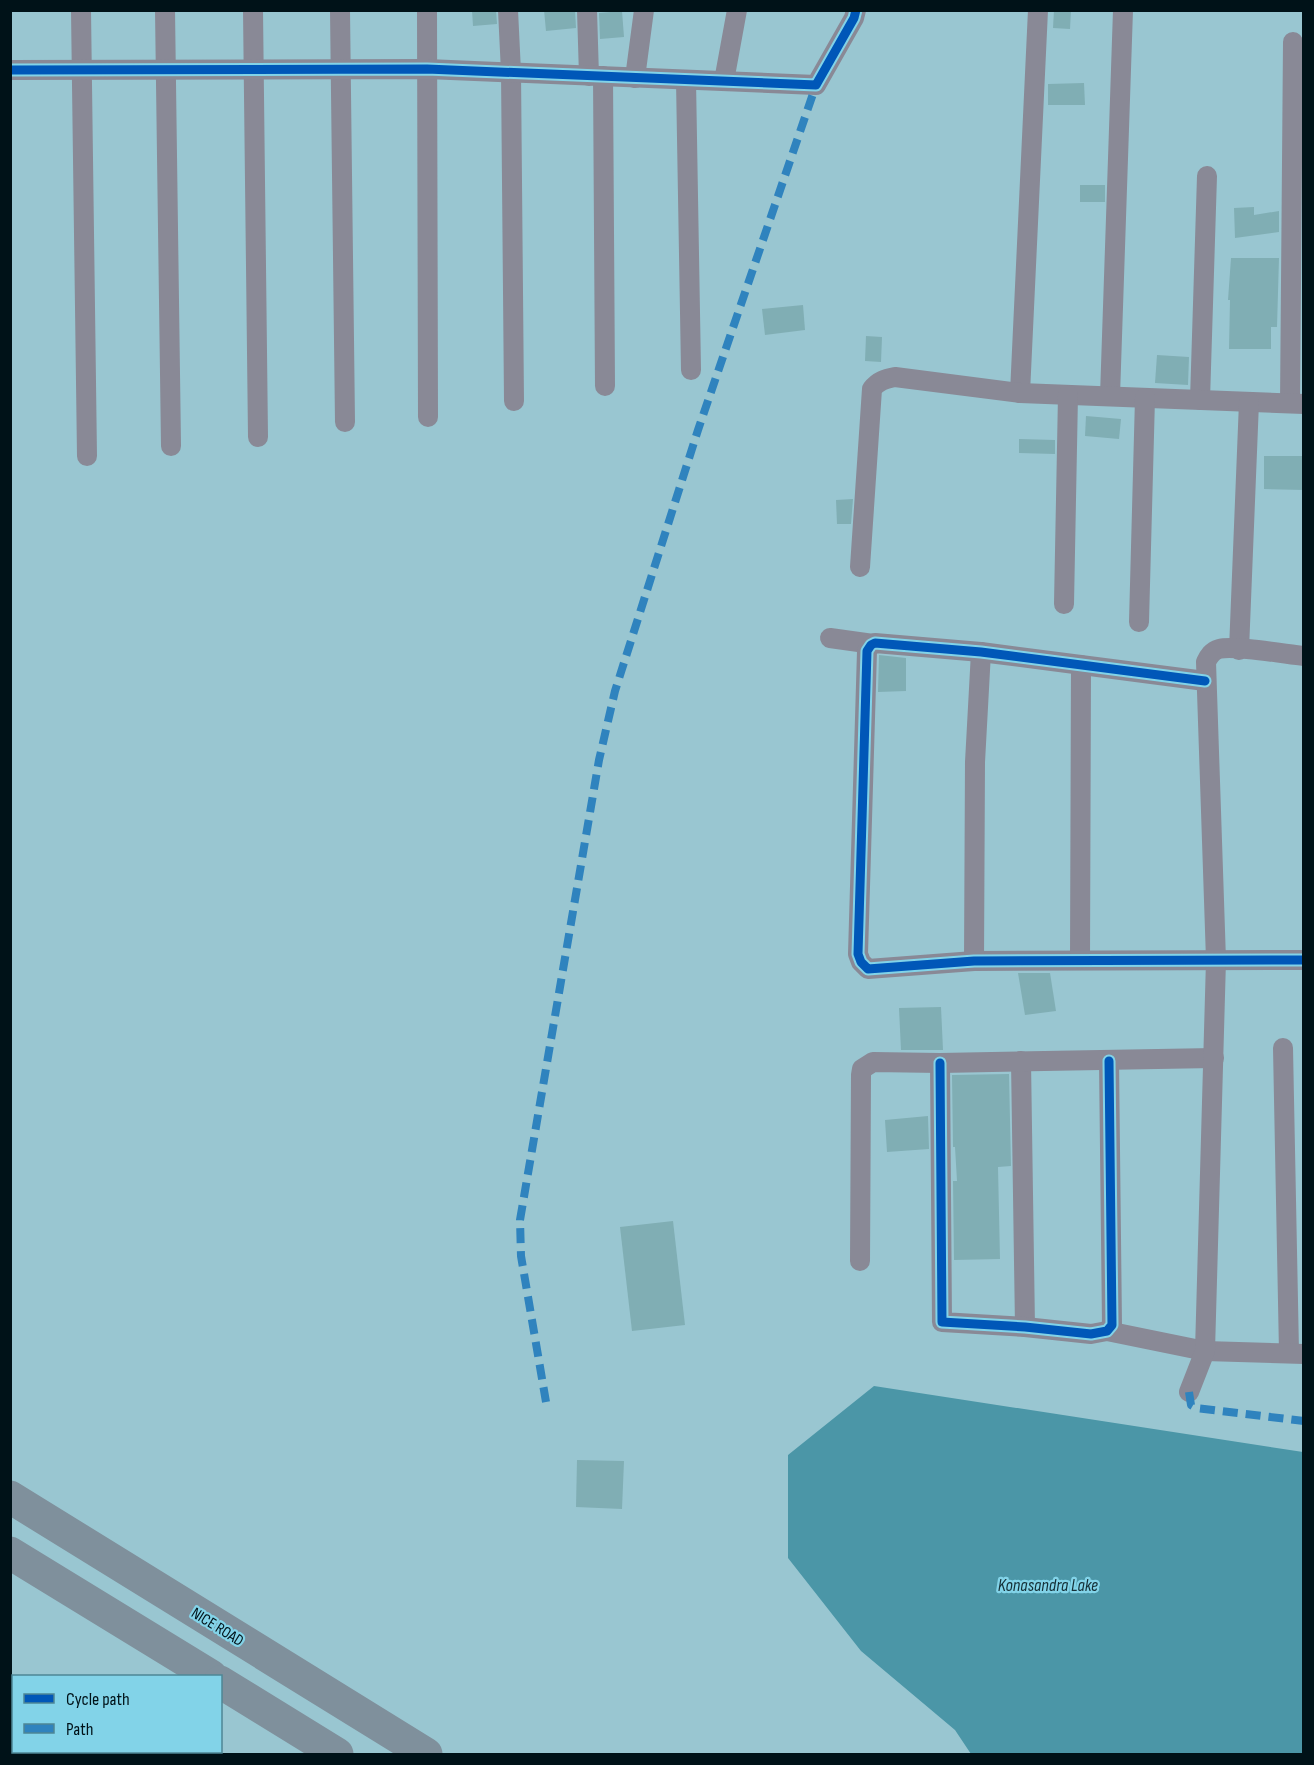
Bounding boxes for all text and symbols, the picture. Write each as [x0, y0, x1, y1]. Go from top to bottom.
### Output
water label: Konasandra Lake [998, 1575, 1098, 1596]
street label: NICE ROAD [188, 1604, 247, 1651]
legend [12, 1675, 222, 1753]
text: Cycle path [66, 1689, 130, 1710]
text: Path [66, 1719, 94, 1740]

